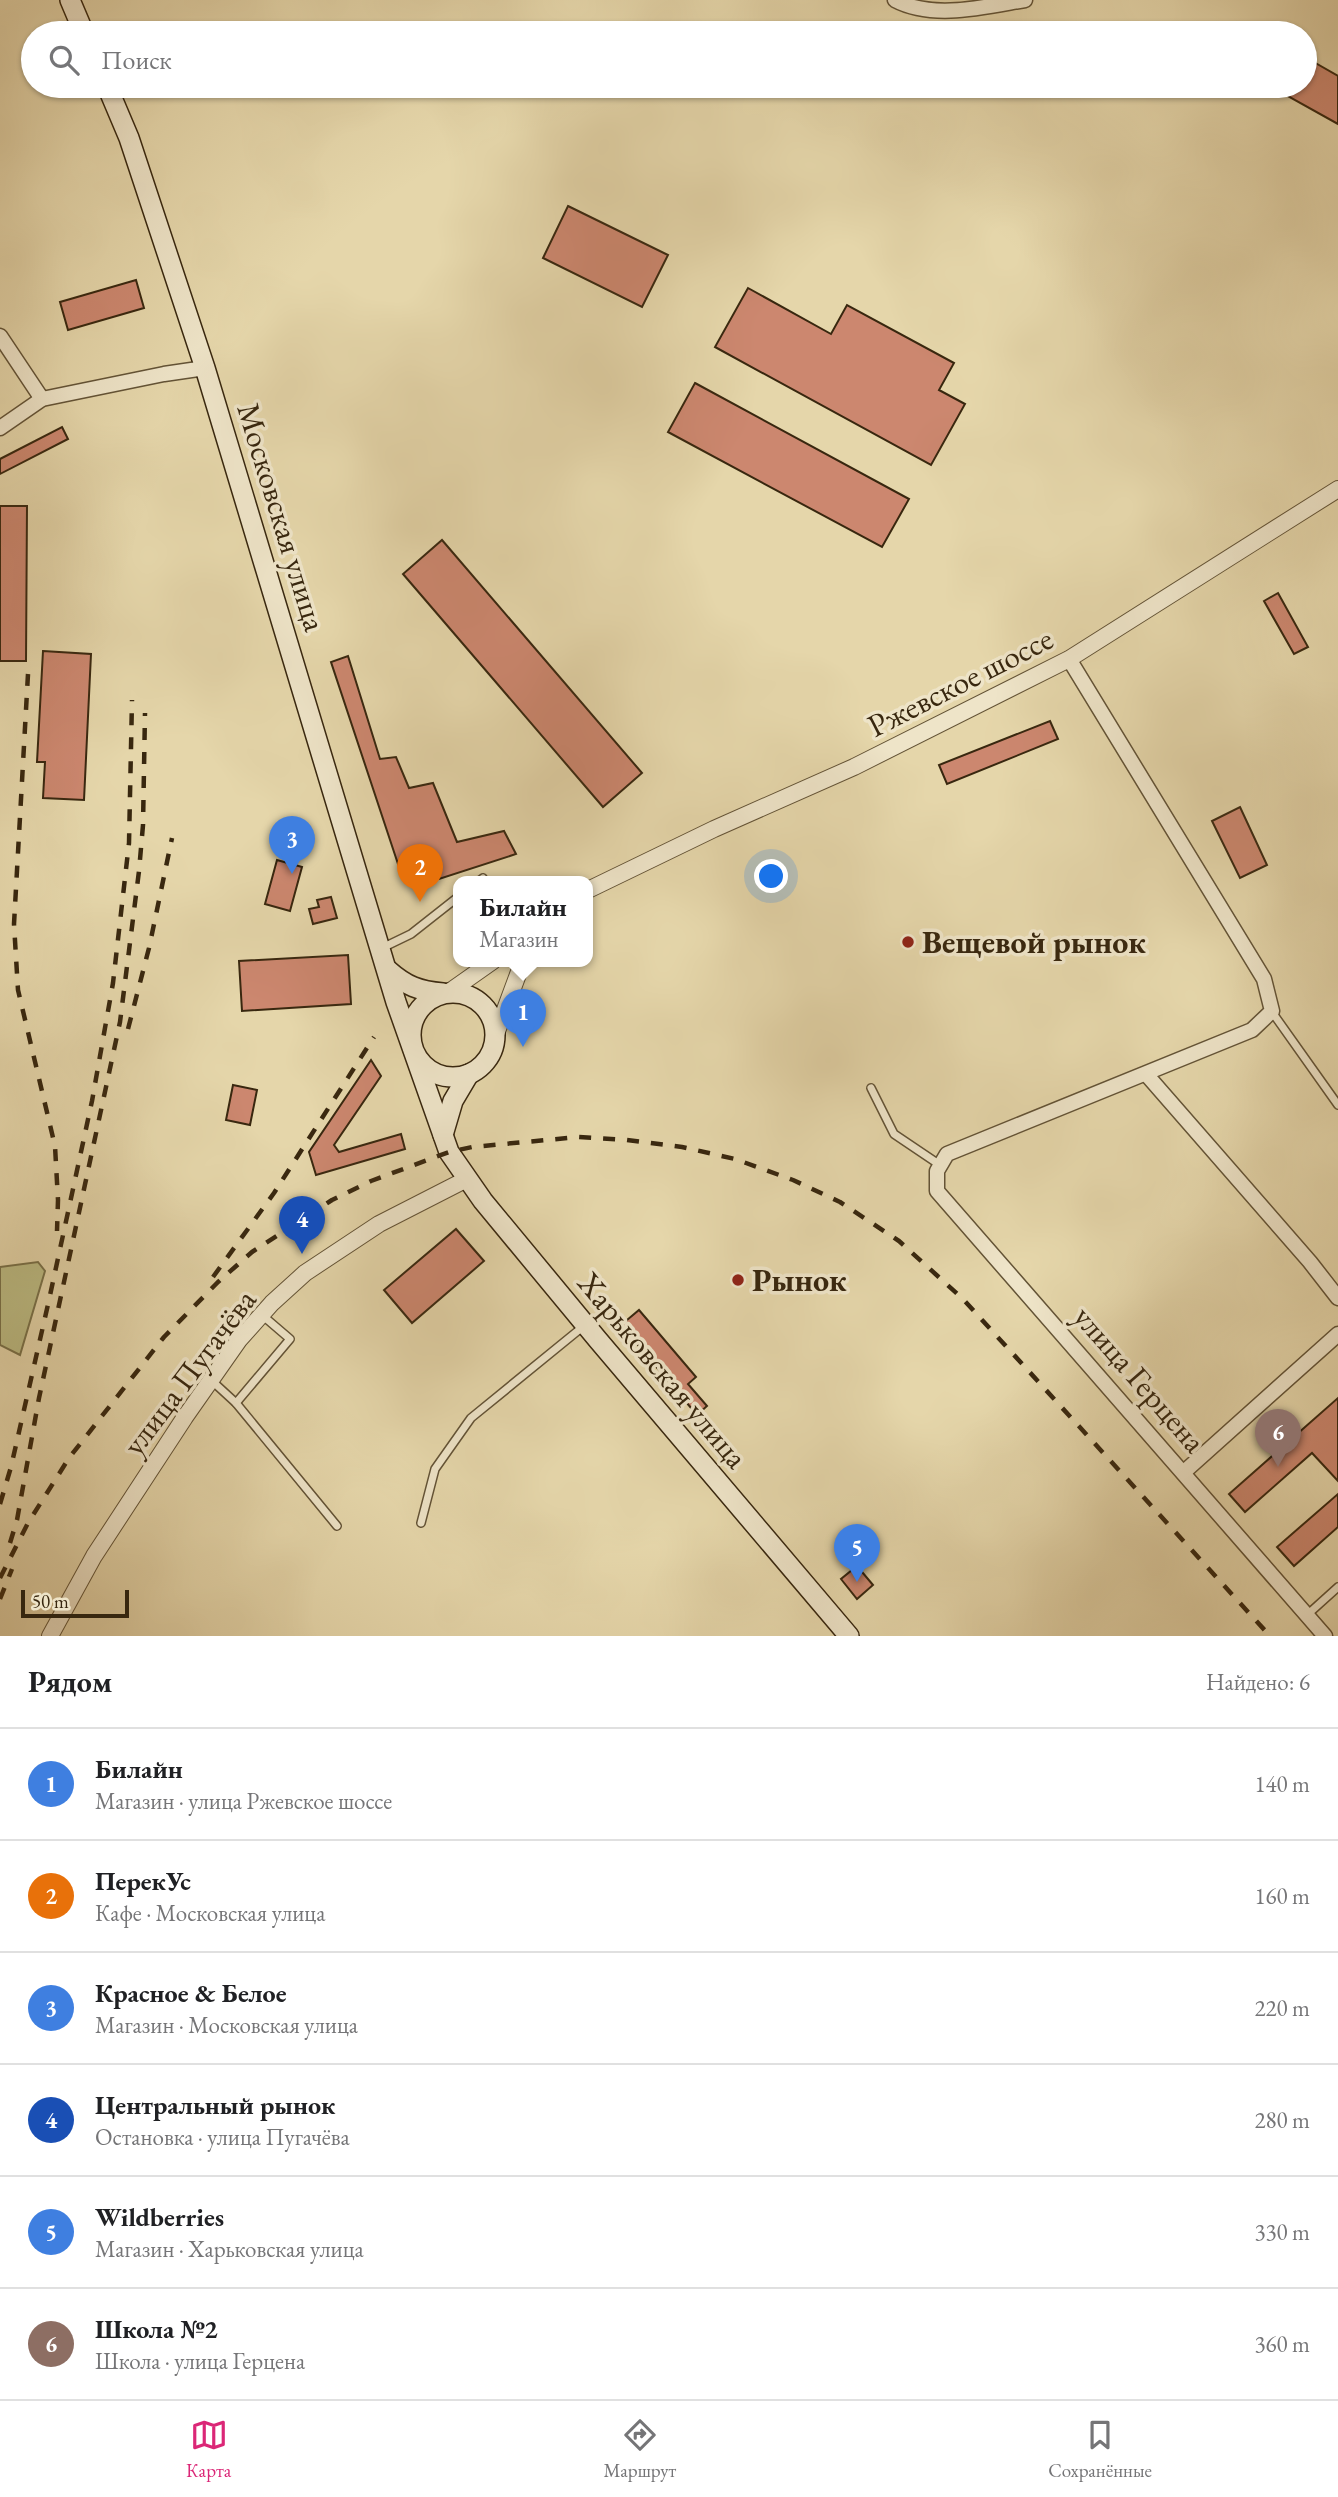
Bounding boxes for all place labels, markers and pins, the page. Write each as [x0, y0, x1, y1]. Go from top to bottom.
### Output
pin: 3 [269, 816, 315, 874]
pin: 2 [397, 844, 443, 902]
place label: Вещевой рынок [922, 921, 1146, 963]
marker: Вещевой рынок [900, 934, 916, 950]
pin: 1 [500, 989, 546, 1047]
pin: 4 [279, 1196, 325, 1254]
place label: Рынок [752, 1259, 847, 1301]
marker: Рынок [730, 1272, 746, 1288]
pin: 6 [1255, 1409, 1301, 1467]
pin: 5 [834, 1524, 880, 1582]

